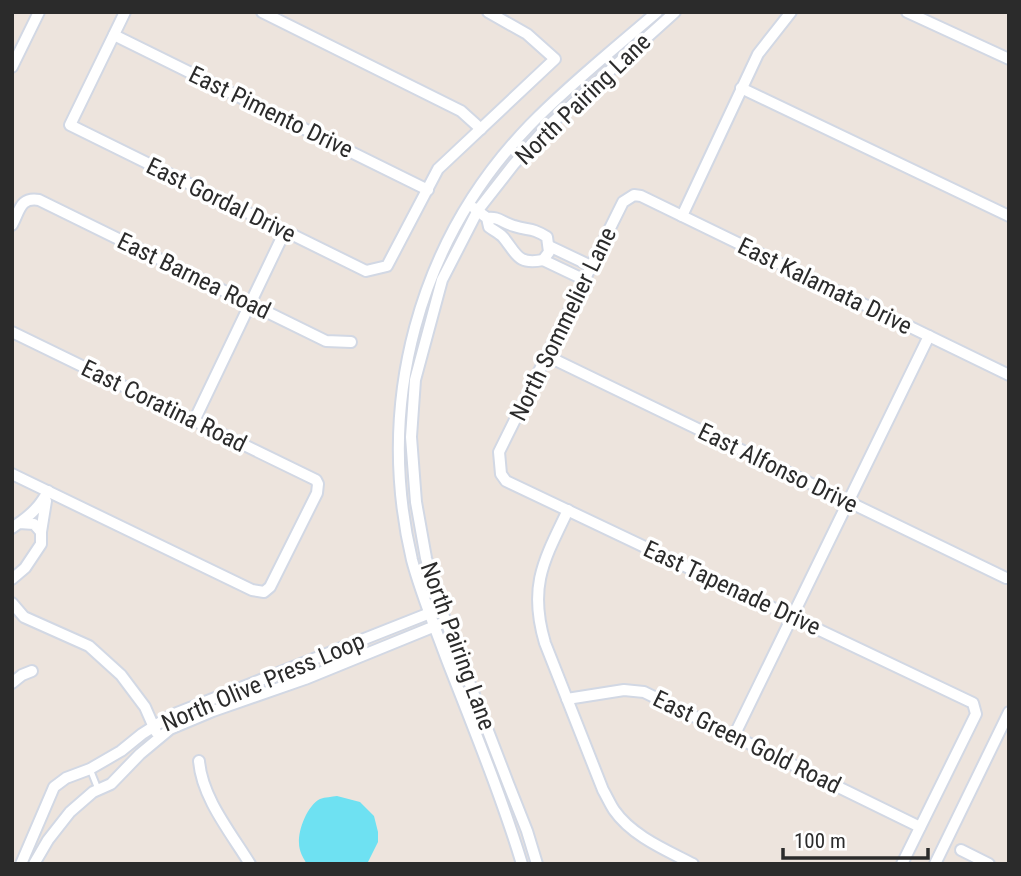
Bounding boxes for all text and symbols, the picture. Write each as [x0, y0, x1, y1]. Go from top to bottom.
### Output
street label: North Pairing Lane [510, 28, 656, 170]
street label: East Pimento Drive [184, 60, 358, 164]
street label: East Gordal Drive [142, 152, 300, 248]
street label: North Sommelier Lane [504, 223, 622, 425]
street label: East Barnea Road [113, 227, 275, 325]
street label: East Kalamata Drive [733, 232, 917, 340]
street label: East Coratina Road [77, 354, 251, 458]
street label: East Alfonso Drive [694, 417, 862, 519]
street label: East Tapenade Drive [639, 535, 825, 641]
street label: North Pairing Lane [415, 558, 501, 734]
street label: North Olive Press Loop [157, 627, 369, 737]
street label: East Green Gold Road [649, 684, 845, 800]
scale bar [783, 816, 928, 860]
text: 100 m [794, 829, 846, 853]

